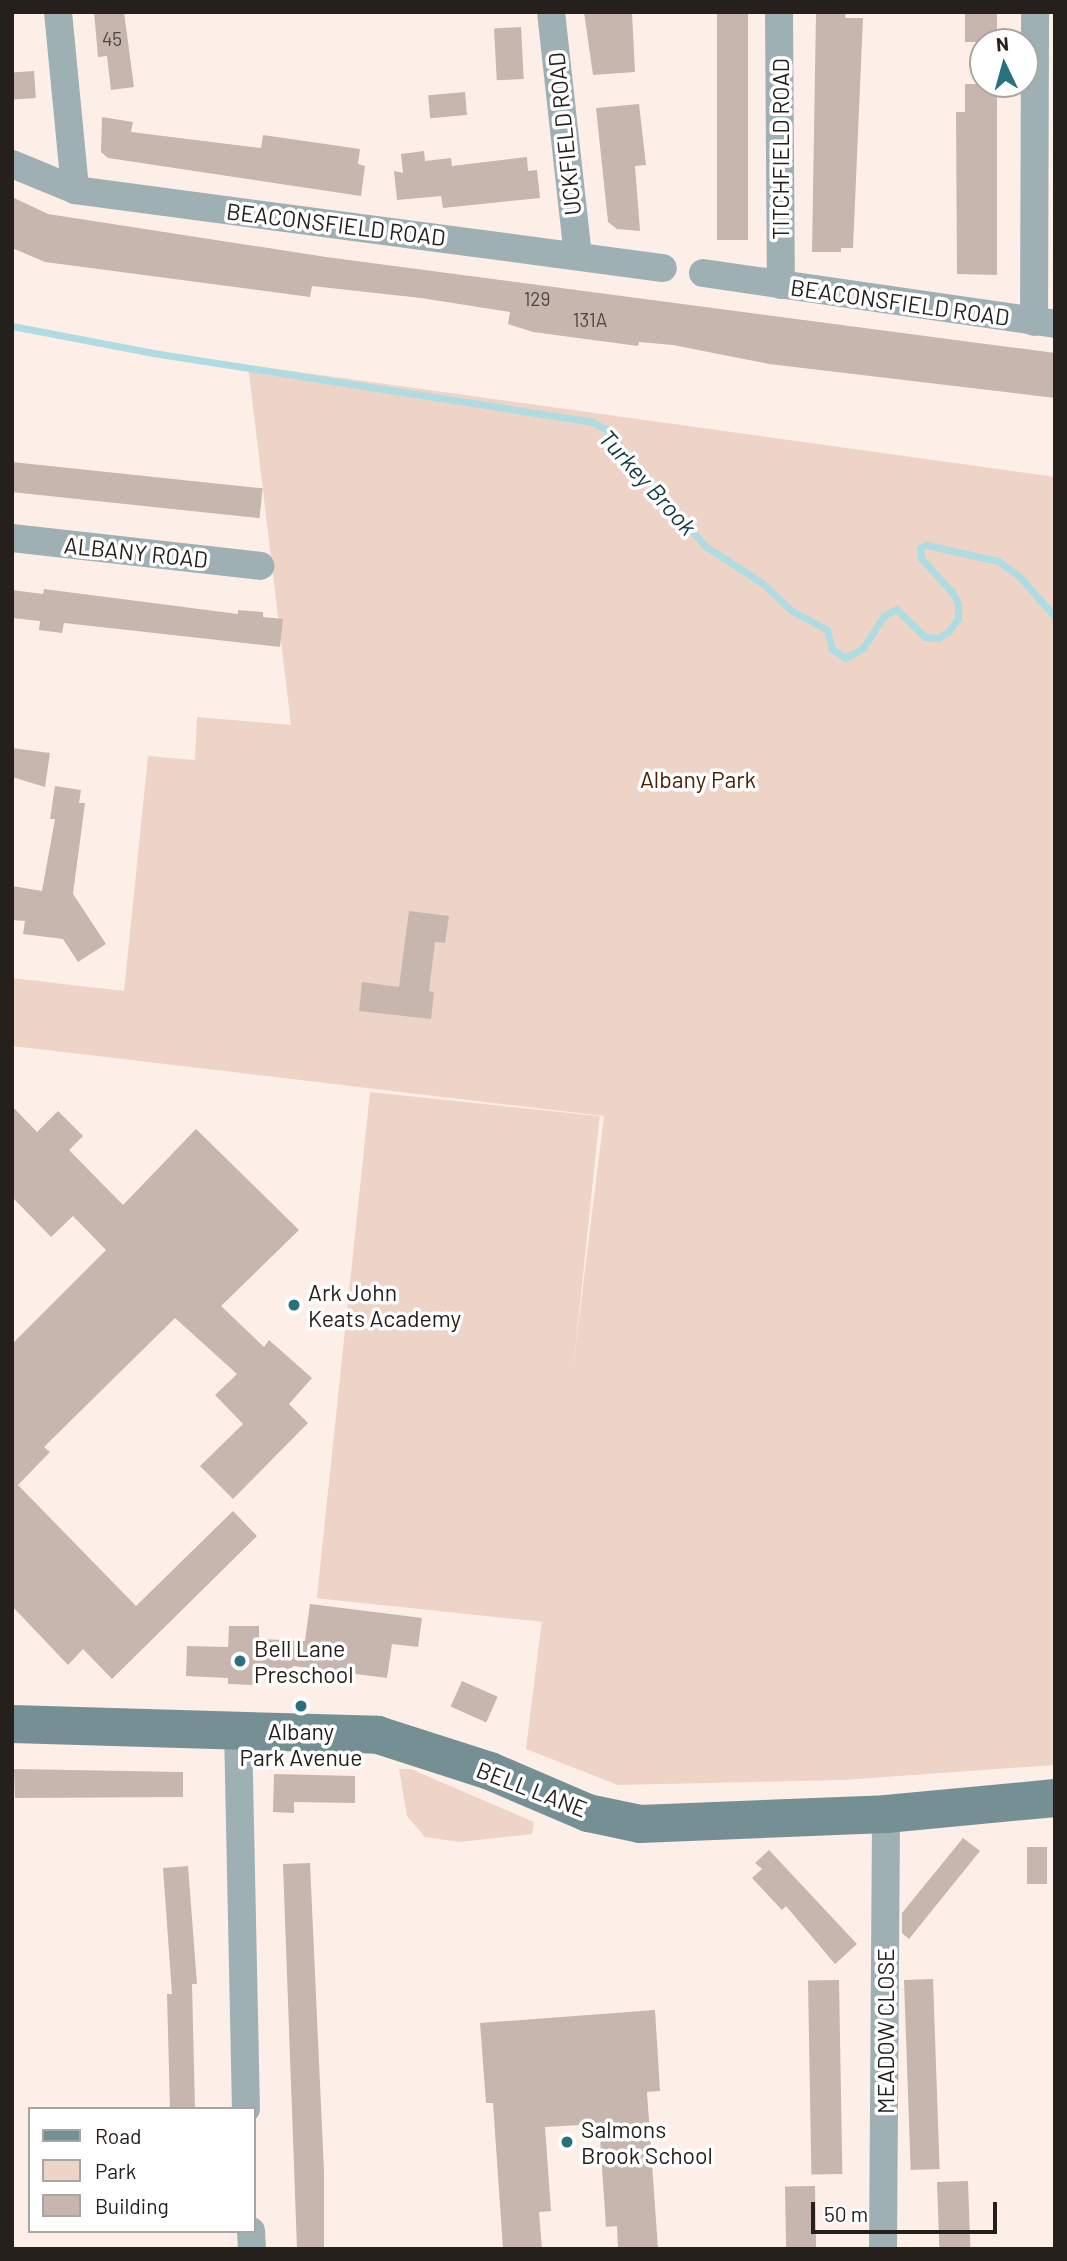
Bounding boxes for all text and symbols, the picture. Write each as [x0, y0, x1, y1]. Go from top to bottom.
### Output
house number: 45 [102, 28, 122, 50]
north arrow [969, 28, 1039, 98]
text: N [995, 32, 1010, 56]
street label: UCKFIELD ROAD [542, 51, 586, 217]
street label: TITCHFIELD ROAD [766, 58, 794, 240]
street label: BEACONSFIELD ROAD [225, 197, 447, 251]
street label: BEACONSFIELD ROAD [789, 273, 1011, 331]
house number: 129 [524, 288, 550, 310]
house number: 131A [573, 309, 607, 331]
water label: Turkey Brook [593, 423, 703, 541]
street label: ALBANY ROAD [63, 531, 209, 573]
park label: Albany Park [640, 765, 756, 793]
place label: Ark John Keats Academy [308, 1278, 461, 1332]
marker: Ark John Keats Academy [286, 1297, 302, 1313]
place label: Bell Lane Preschool [254, 1634, 354, 1688]
marker: Bell Lane Preschool [232, 1653, 248, 1669]
marker: Albany Park Avenue [293, 1698, 309, 1714]
place label: Albany Park Avenue [240, 1717, 362, 1771]
street label: BELL LANE [473, 1755, 591, 1823]
street label: MEADOW CLOSE [871, 1948, 899, 2114]
legend [28, 2107, 256, 2233]
place label: Salmons Brook School [581, 2115, 713, 2169]
text: Road [95, 2123, 141, 2148]
marker: Salmons Brook School [559, 2134, 575, 2150]
text: Park [95, 2158, 136, 2183]
scale bar [815, 2188, 1000, 2232]
text: Building [95, 2193, 169, 2218]
text: 50 m [824, 2201, 868, 2226]

